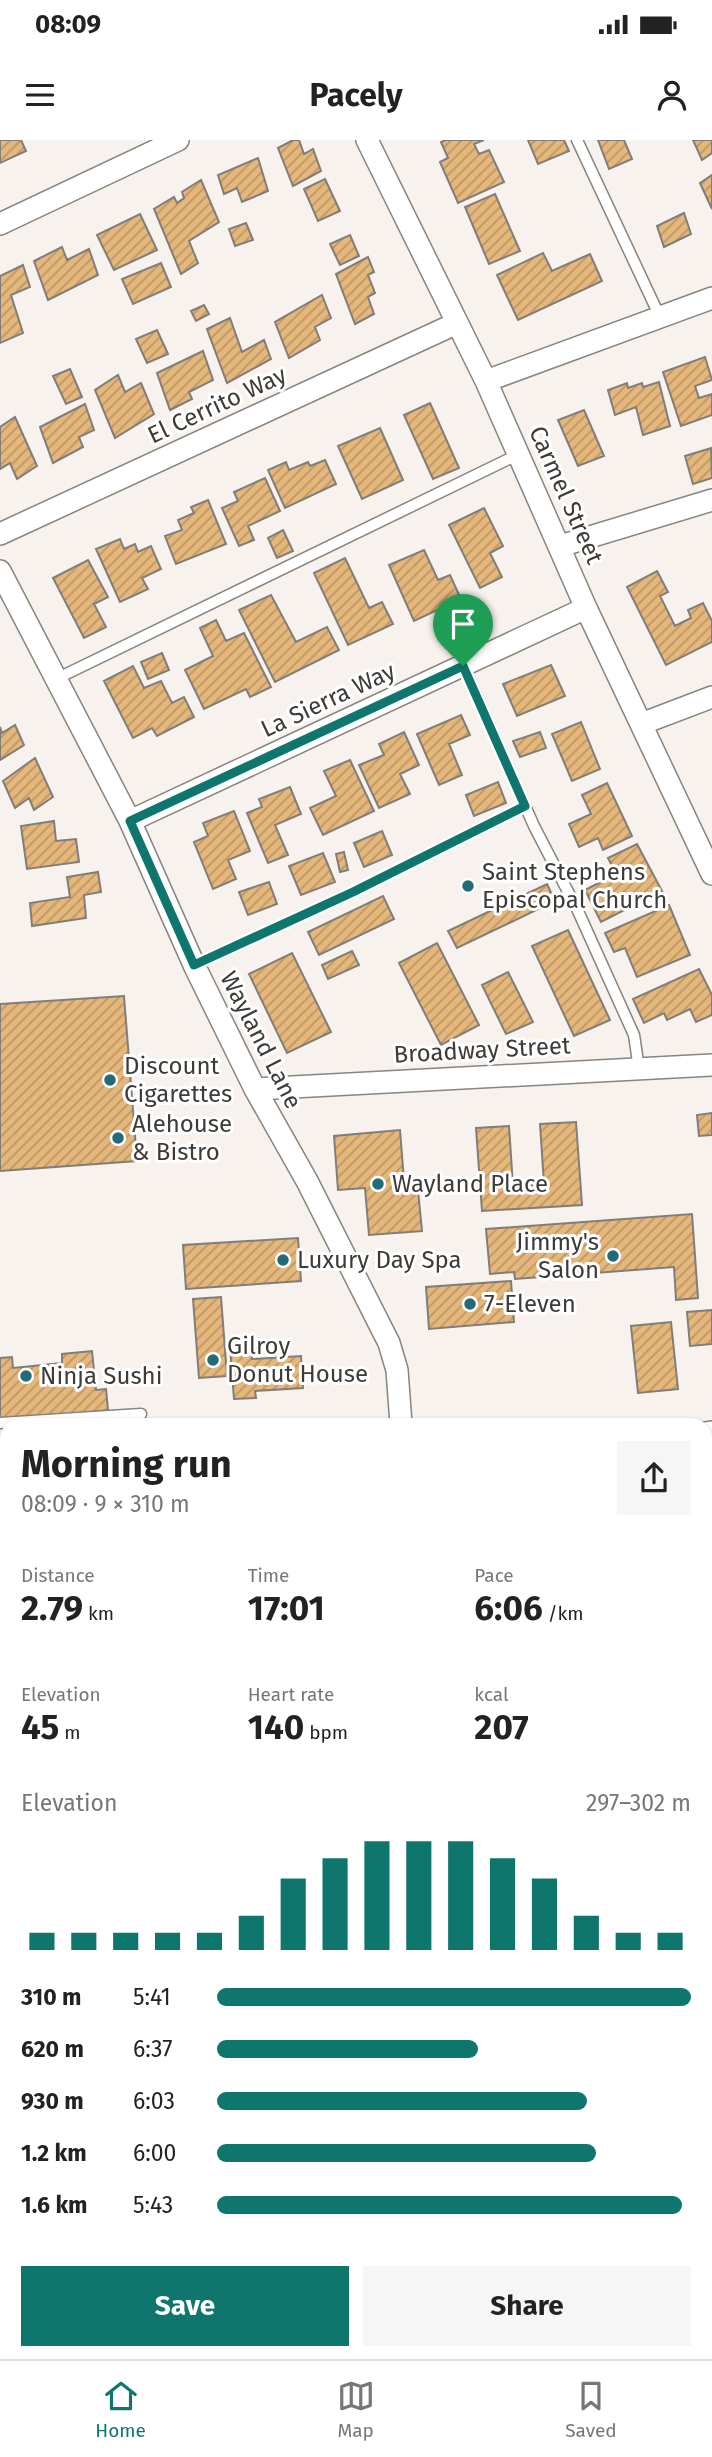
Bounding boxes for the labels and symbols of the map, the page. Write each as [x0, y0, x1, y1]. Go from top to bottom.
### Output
street label: El Cerrito Way [143, 361, 291, 449]
street label: Carmel Street [523, 422, 609, 568]
pin [433, 594, 493, 666]
street label: La Sierra Way [256, 657, 400, 743]
place label: Saint Stephens Episcopal Church [482, 858, 667, 914]
marker: Saint Stephens Episcopal Church [460, 878, 476, 894]
street label: Wayland Lane [214, 967, 308, 1113]
street label: Broadway Street [393, 1031, 572, 1069]
place label: Discount Cigarettes [124, 1052, 232, 1108]
marker: Discount Cigarettes [102, 1072, 118, 1088]
place label: Alehouse & Bistro [132, 1110, 232, 1166]
marker: Alehouse & Bistro [110, 1130, 126, 1146]
place label: Wayland Place [392, 1170, 548, 1198]
marker: Wayland Place [370, 1176, 386, 1192]
place label: Jimmy's Salon [516, 1228, 599, 1284]
place label: Luxury Day Spa [297, 1246, 462, 1274]
marker: Jimmy's Salon [605, 1248, 621, 1264]
marker: Luxury Day Spa [275, 1252, 291, 1268]
place label: 7-Eleven [484, 1290, 576, 1318]
marker: 7-Eleven [462, 1296, 478, 1312]
place label: Gilroy Donut House [227, 1332, 368, 1388]
marker: Gilroy Donut House [205, 1352, 221, 1368]
place label: Ninja Sushi [40, 1362, 162, 1390]
marker: Ninja Sushi [18, 1368, 34, 1384]

